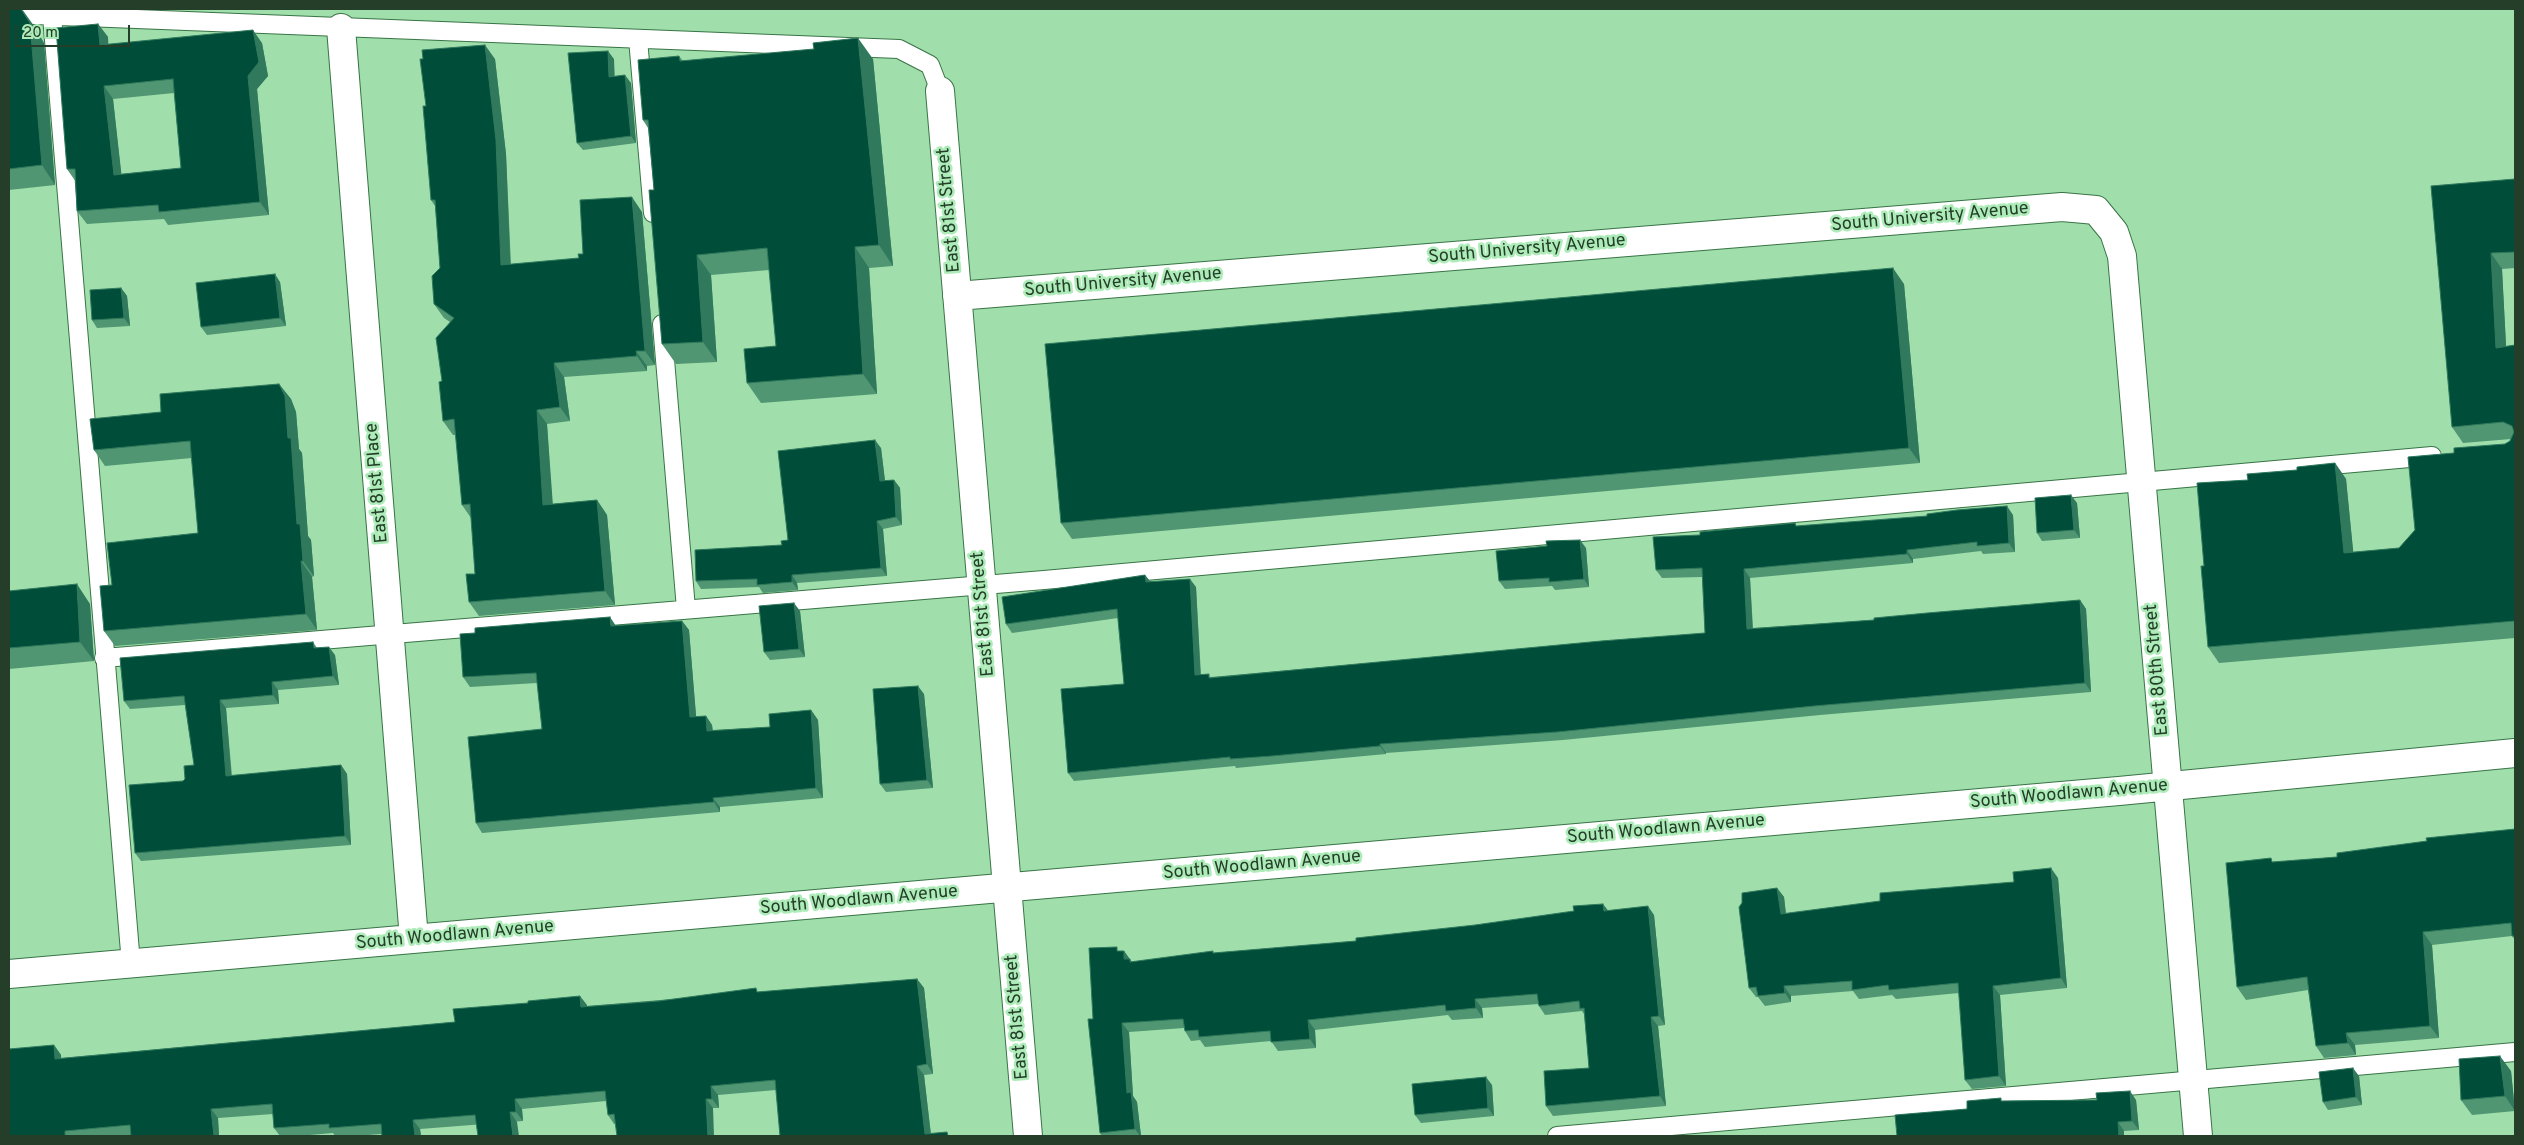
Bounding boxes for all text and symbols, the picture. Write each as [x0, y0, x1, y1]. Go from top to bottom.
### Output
scale bar [18, 15, 132, 47]
text: 20 m [23, 24, 58, 43]
street label: East 81st Street [934, 146, 966, 274]
street label: South University Avenue [1831, 199, 2029, 237]
street label: South University Avenue [1428, 231, 1626, 269]
street label: South University Avenue [1024, 264, 1222, 302]
street label: East 81st Place [362, 422, 394, 544]
street label: East 81st Street [968, 550, 1000, 678]
street label: East 80th Street [2141, 603, 2175, 737]
street label: South Woodlawn Avenue [1969, 776, 2169, 814]
street label: South Woodlawn Avenue [1566, 811, 1766, 849]
street label: South Woodlawn Avenue [1162, 847, 1362, 885]
street label: South Woodlawn Avenue [759, 882, 959, 920]
street label: South Woodlawn Avenue [355, 917, 555, 955]
street label: East 81st Street [1002, 953, 1034, 1081]

